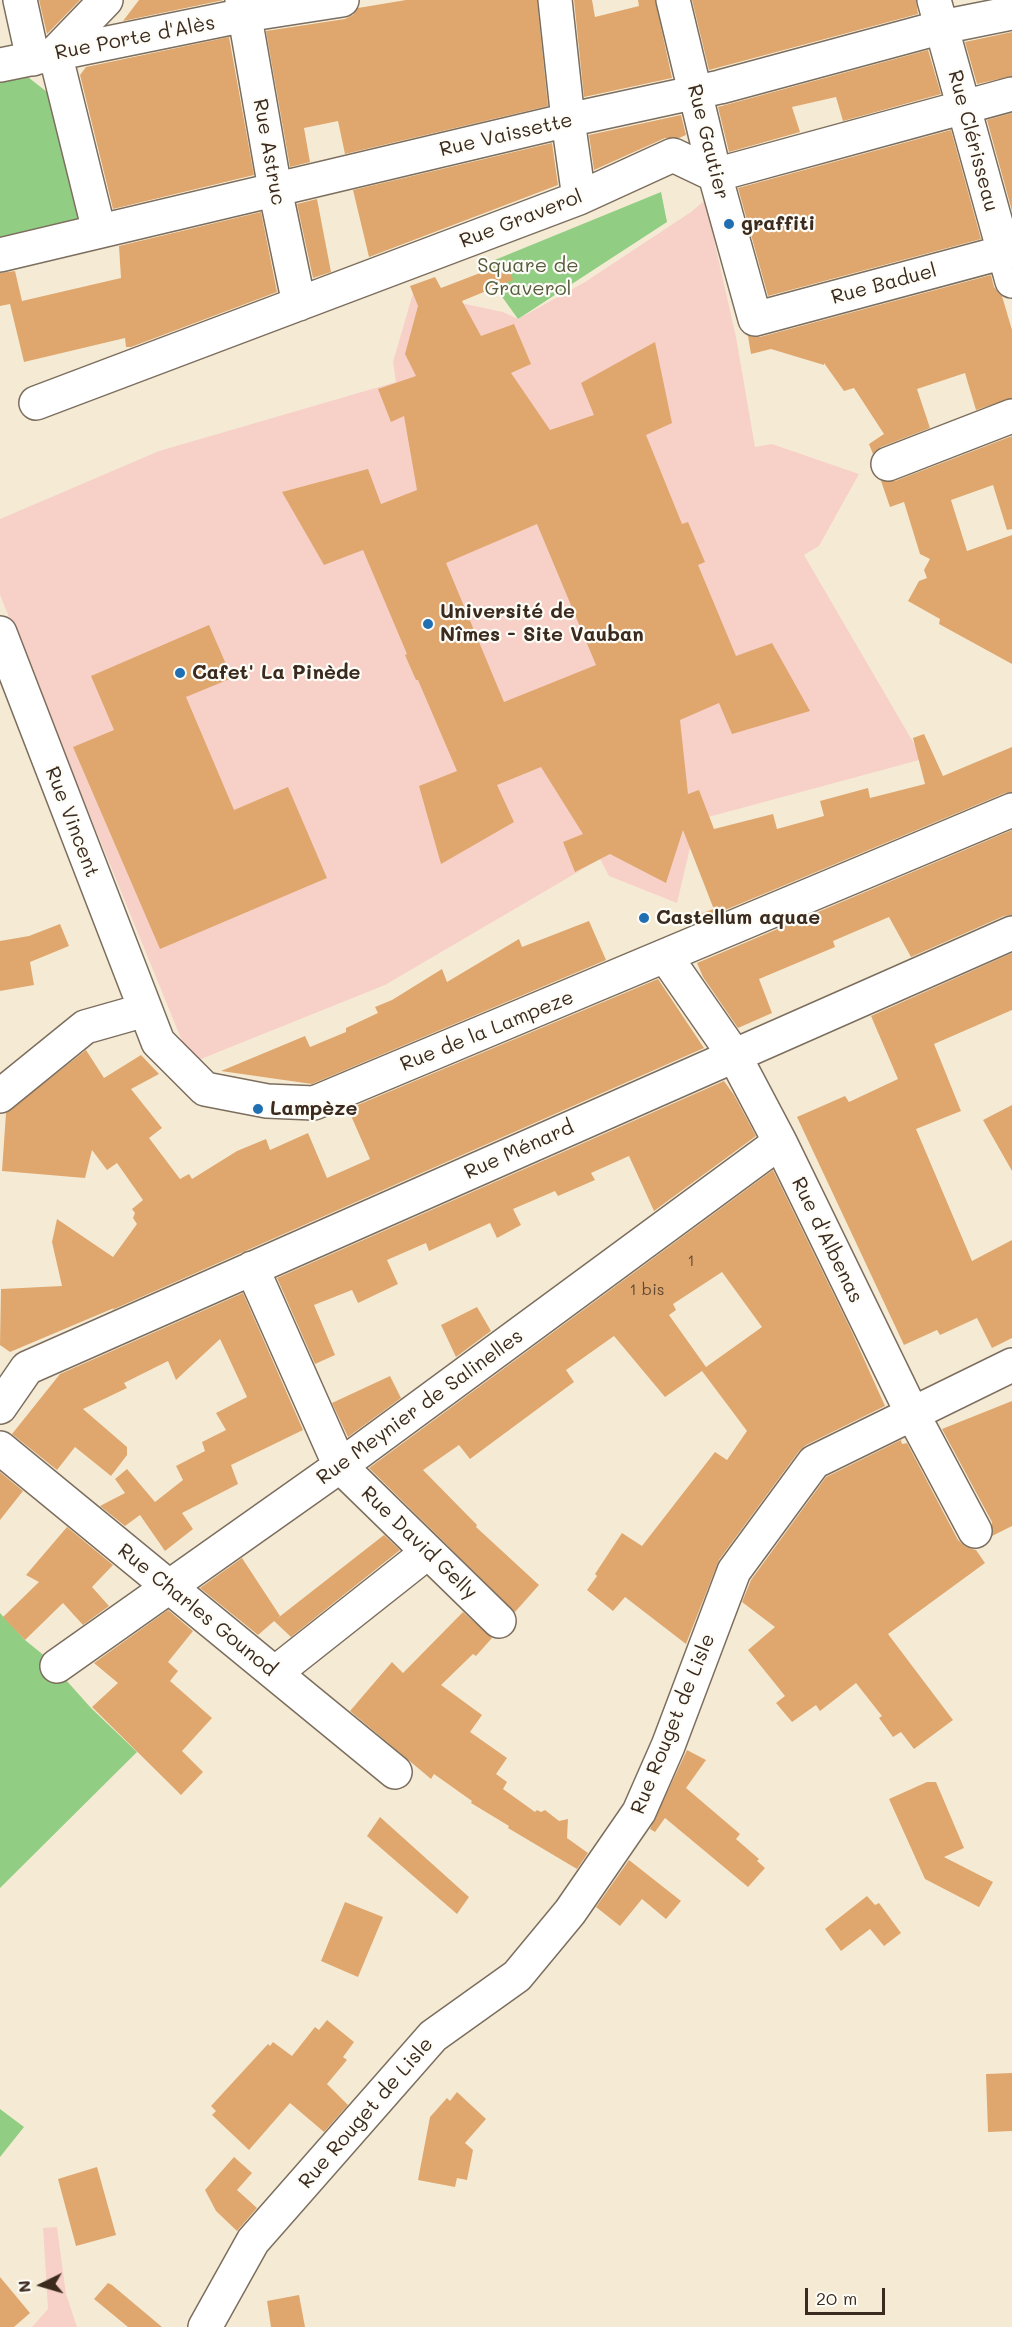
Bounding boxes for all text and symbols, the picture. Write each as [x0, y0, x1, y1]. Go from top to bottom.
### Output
street label: Rue Porte d'Alès [53, 11, 217, 65]
street label: Rue Clérisseau [943, 68, 1003, 214]
street label: Rue Gautier [682, 82, 734, 202]
street label: Rue Astruc [248, 97, 290, 207]
street label: Rue Vaissette [437, 108, 575, 162]
street label: Rue Graverol [456, 185, 586, 253]
place label: graffiti [741, 212, 815, 236]
marker: graffiti [722, 217, 736, 231]
park label: Square de Graverol [477, 254, 579, 301]
street label: Rue Baduel [829, 258, 939, 310]
place label: Université de Nîmes - Site Vauban [440, 600, 644, 647]
marker: Université de Nîmes - Site Vauban [421, 617, 435, 631]
place label: Cafet' La Pinède [192, 661, 360, 685]
marker: Cafet' La Pinède [173, 666, 187, 680]
street label: Rue Vincent [40, 763, 104, 881]
place label: Castellum aquae [656, 906, 820, 930]
marker: Castellum aquae [637, 911, 651, 925]
street label: Rue de la Lampeze [397, 985, 577, 1077]
place label: Lampèze [270, 1097, 357, 1121]
marker: Lampèze [251, 1102, 265, 1116]
street label: Rue Ménard [461, 1115, 577, 1185]
street label: Rue d'Albenas [786, 1173, 868, 1307]
house number: 1 [687, 1251, 695, 1271]
house number: 1 bis [629, 1280, 665, 1300]
street label: Rue Meynier de Salinelles [312, 1324, 528, 1490]
street label: Rue David Gelly [356, 1482, 482, 1604]
street label: Rue Charles Gounod [113, 1539, 281, 1681]
street label: Rue Rouget de Lisle [626, 1630, 720, 1818]
street label: Rue Rouget de Lisle [294, 2032, 438, 2194]
north arrow [12, 2255, 72, 2315]
scale bar [808, 2276, 888, 2314]
text: N [13, 2280, 35, 2294]
text: 20 m [816, 2286, 857, 2310]

